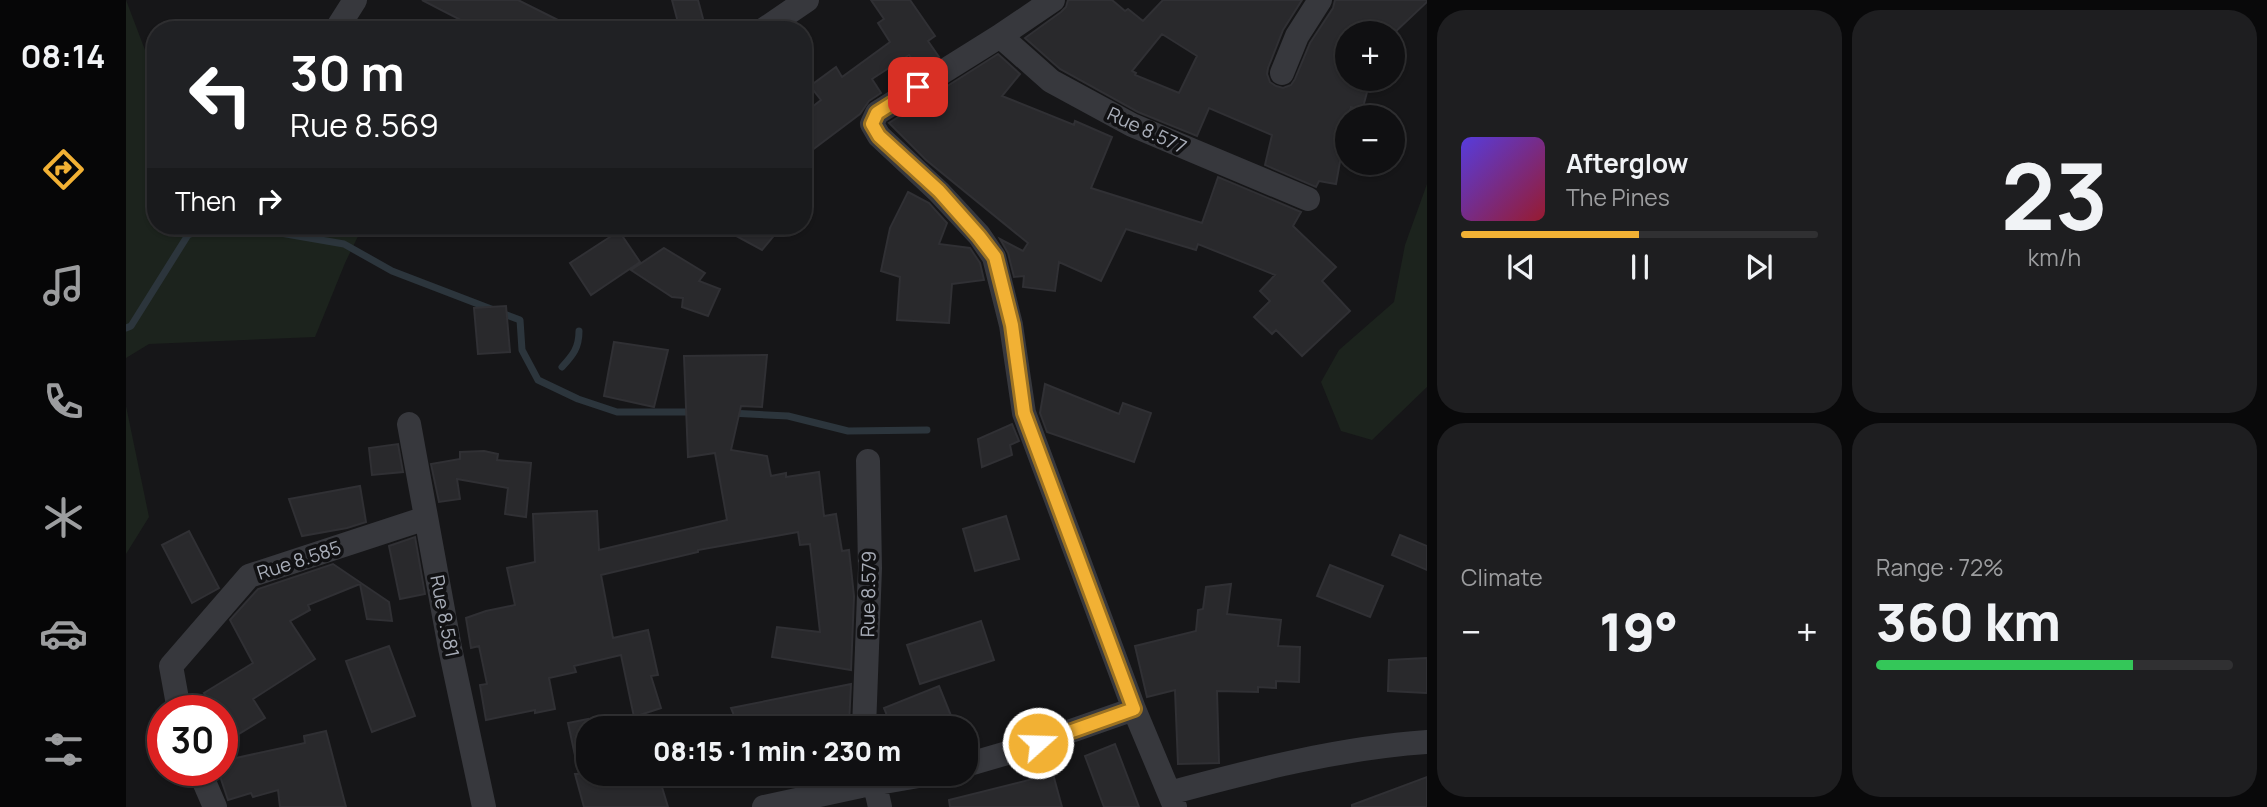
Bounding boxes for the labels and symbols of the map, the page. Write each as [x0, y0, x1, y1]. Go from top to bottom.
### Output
pin [888, 57, 948, 117]
street label: Rue 8.577 [1103, 100, 1191, 160]
street label: Rue 8.585 [254, 534, 344, 586]
street label: Rue 8.579 [854, 551, 882, 637]
street label: Rue 8.581 [424, 573, 466, 659]
speed limit sign: 30 [147, 695, 238, 786]
position arrow [1001, 706, 1075, 780]

